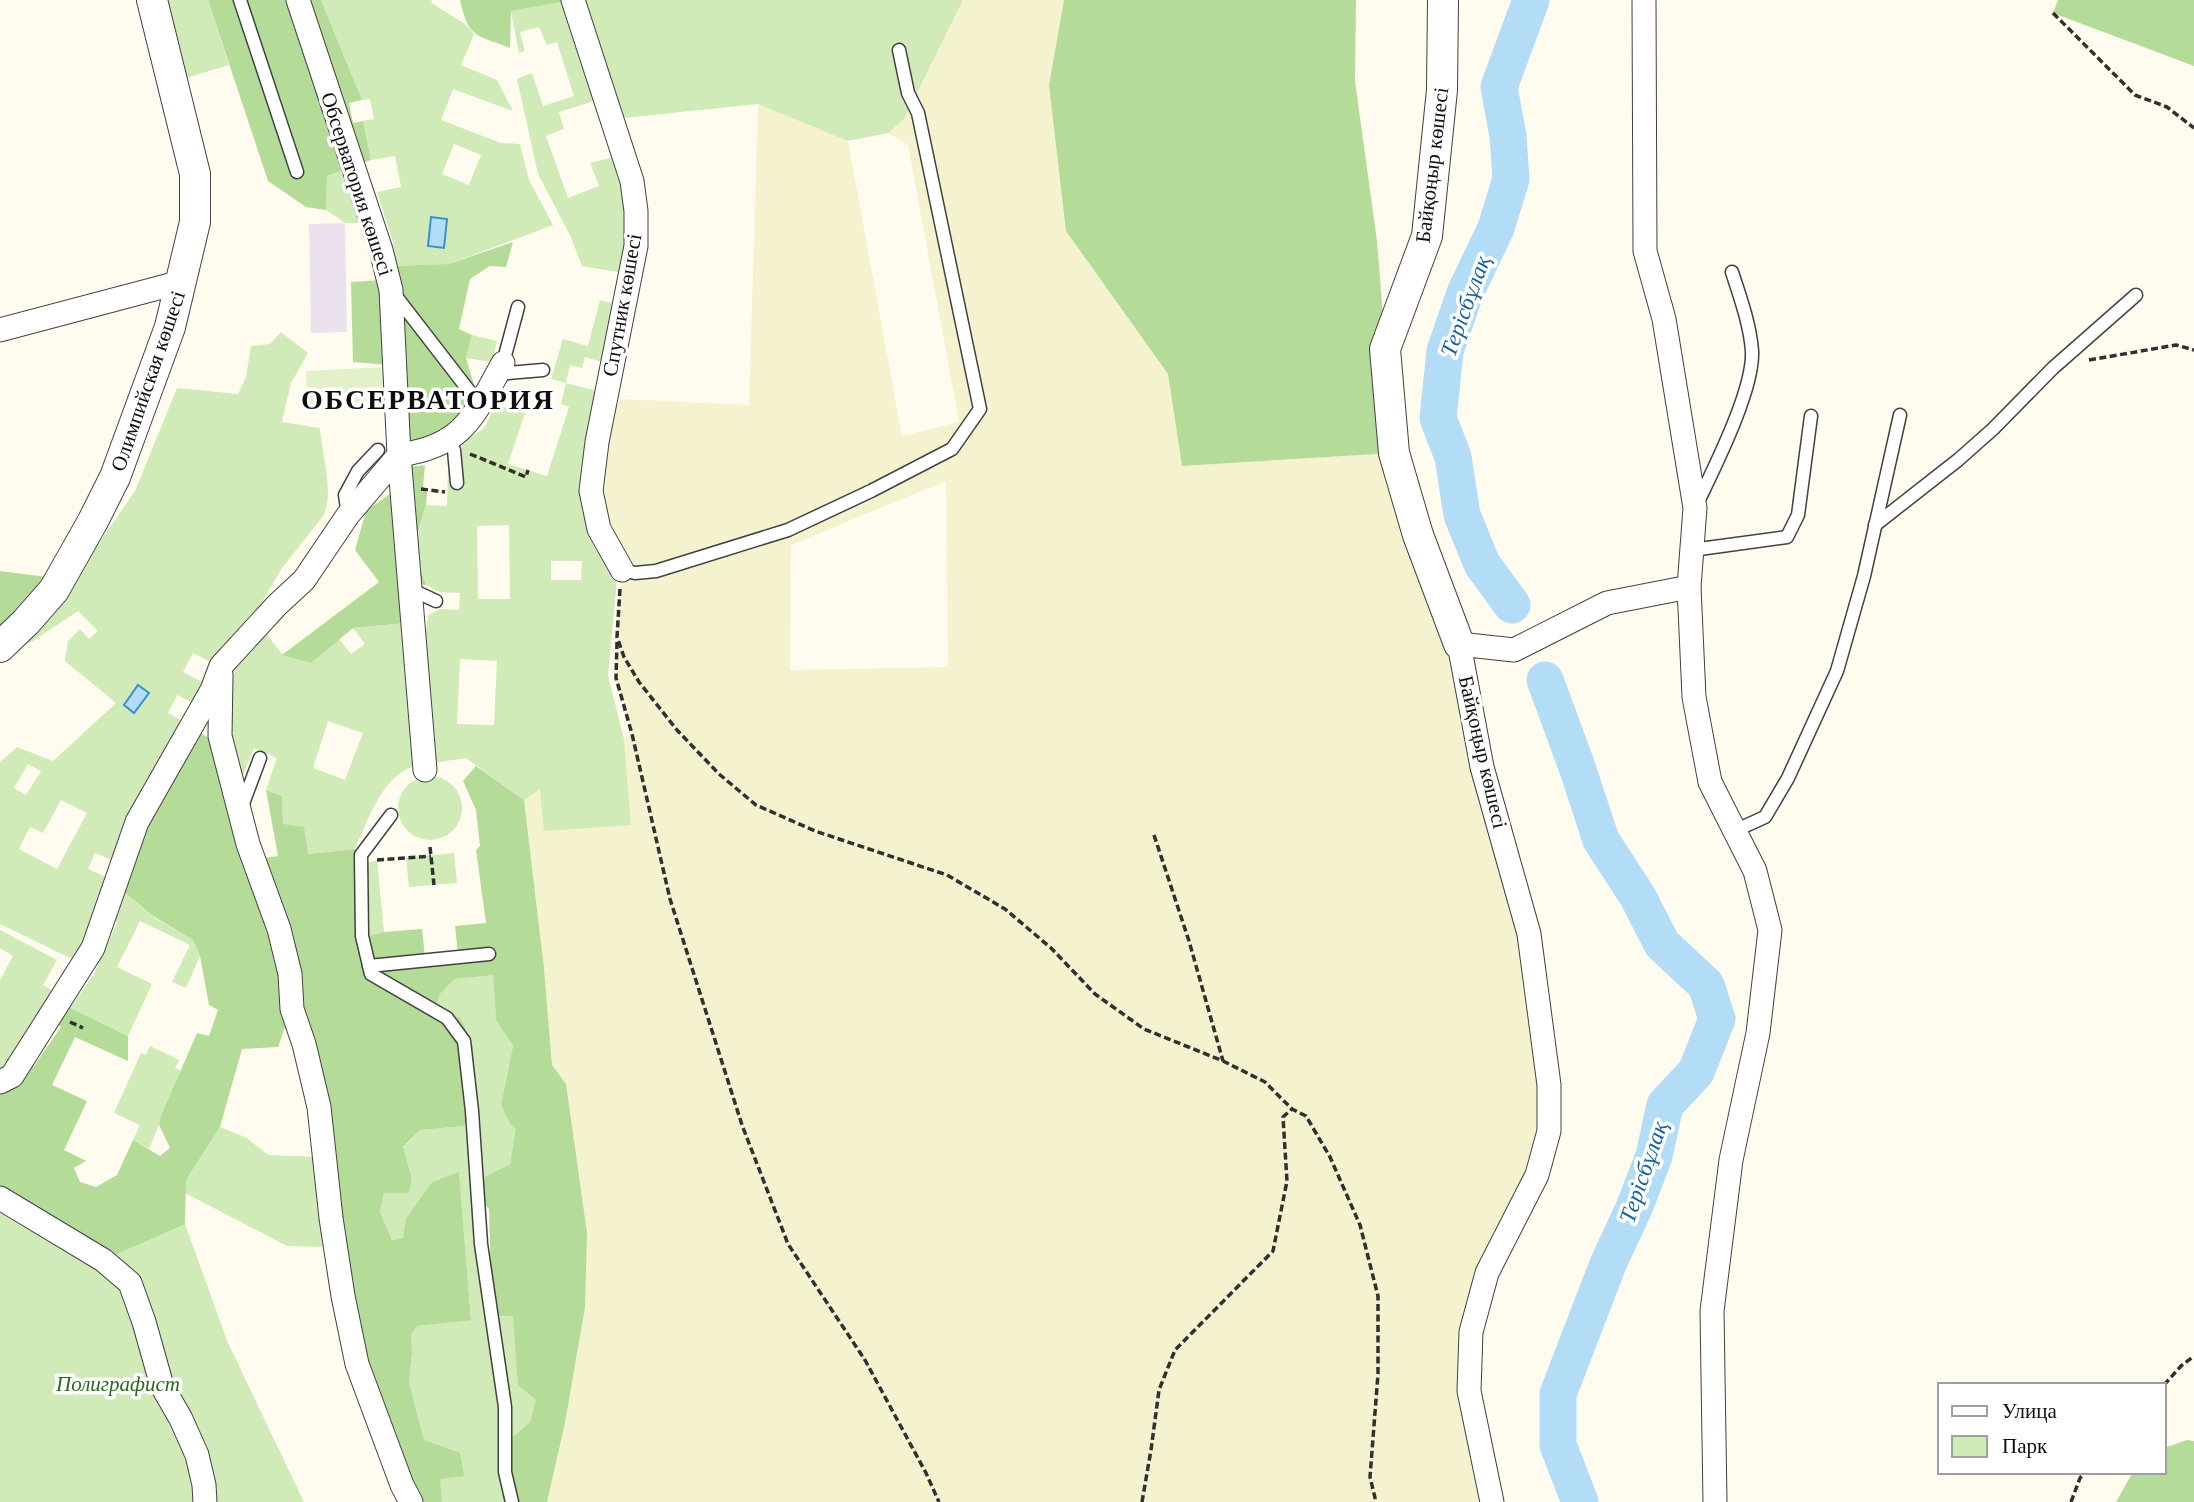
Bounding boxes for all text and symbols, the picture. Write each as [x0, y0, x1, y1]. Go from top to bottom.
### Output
street label: Байқоңыр көшесі [1411, 86, 1453, 244]
street label: Обсерватория көшесі [316, 89, 398, 279]
street label: Спутник көшесі [598, 231, 646, 378]
water label: Терісбұлақ [1436, 252, 1495, 360]
street label: Олимпийская көшесі [106, 287, 190, 474]
district label: ОБСЕРВАТОРИЯ [301, 384, 555, 415]
street label: Байқоңыр көшесі [1454, 673, 1512, 831]
water label: Терісбұлақ [1614, 1118, 1673, 1226]
park label: Полиграфист [55, 1372, 180, 1396]
legend [1938, 1383, 2166, 1474]
text: Улица [2002, 1399, 2057, 1423]
text: Парк [2002, 1434, 2048, 1458]

